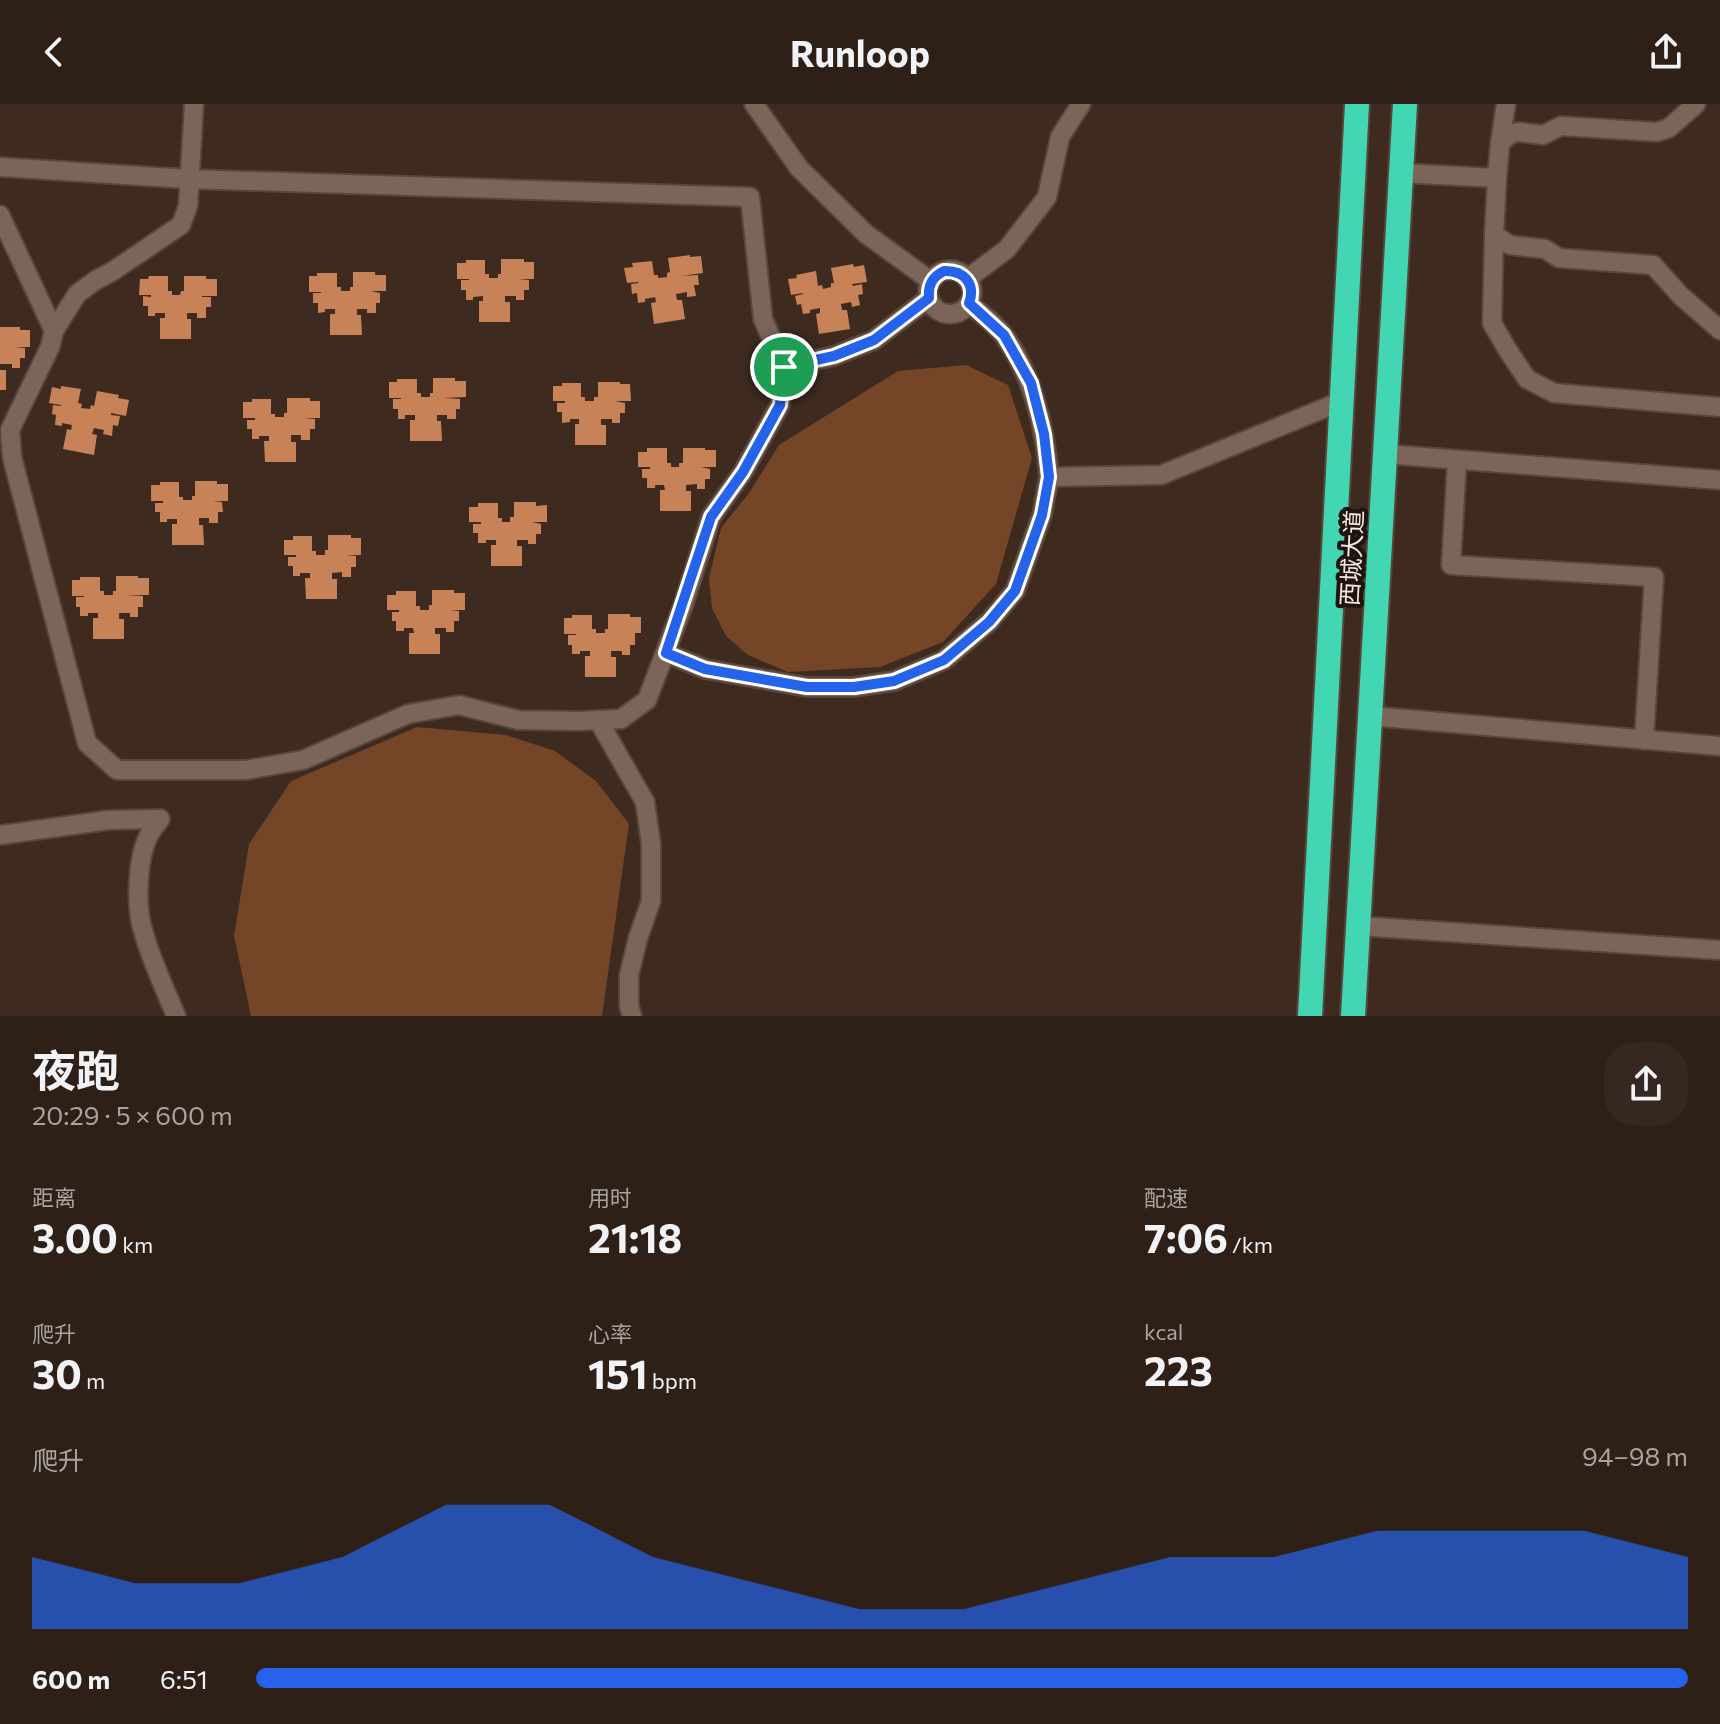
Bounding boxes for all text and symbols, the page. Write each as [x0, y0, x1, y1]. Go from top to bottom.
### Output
icon: back [32, 30, 76, 74]
text: Runloop [790, 30, 930, 74]
icon: share [1644, 30, 1688, 74]
pin [750, 333, 818, 401]
icon: arrive [762, 345, 806, 389]
street label: 西城大道 [1334, 509, 1368, 607]
text: 夜跑 [32, 1042, 120, 1096]
button: share [1604, 1042, 1688, 1126]
text: 20:29 · 5 × 600 m [32, 1099, 233, 1130]
text: 距离 [32, 1184, 76, 1211]
text: 用时 [588, 1184, 632, 1211]
text: 配速 [1144, 1184, 1188, 1211]
text: 3.00 [32, 1212, 118, 1261]
text: 21:18 [588, 1212, 682, 1261]
text: 7:06 [1144, 1212, 1228, 1261]
text: km [118, 1231, 153, 1258]
text: /km [1228, 1231, 1273, 1258]
text: kcal [1144, 1318, 1183, 1345]
text: 爬升 [32, 1320, 76, 1347]
text: 心率 [588, 1320, 632, 1347]
text: 223 [1144, 1345, 1213, 1394]
text: 30 [32, 1348, 82, 1397]
text: 151 [588, 1348, 648, 1397]
text: m [82, 1367, 105, 1394]
text: bpm [648, 1367, 697, 1394]
text: 94–98 m [1582, 1440, 1688, 1471]
text: 爬升 [32, 1444, 84, 1475]
text: 600 m [32, 1663, 110, 1694]
text: 6:51 [160, 1663, 208, 1694]

